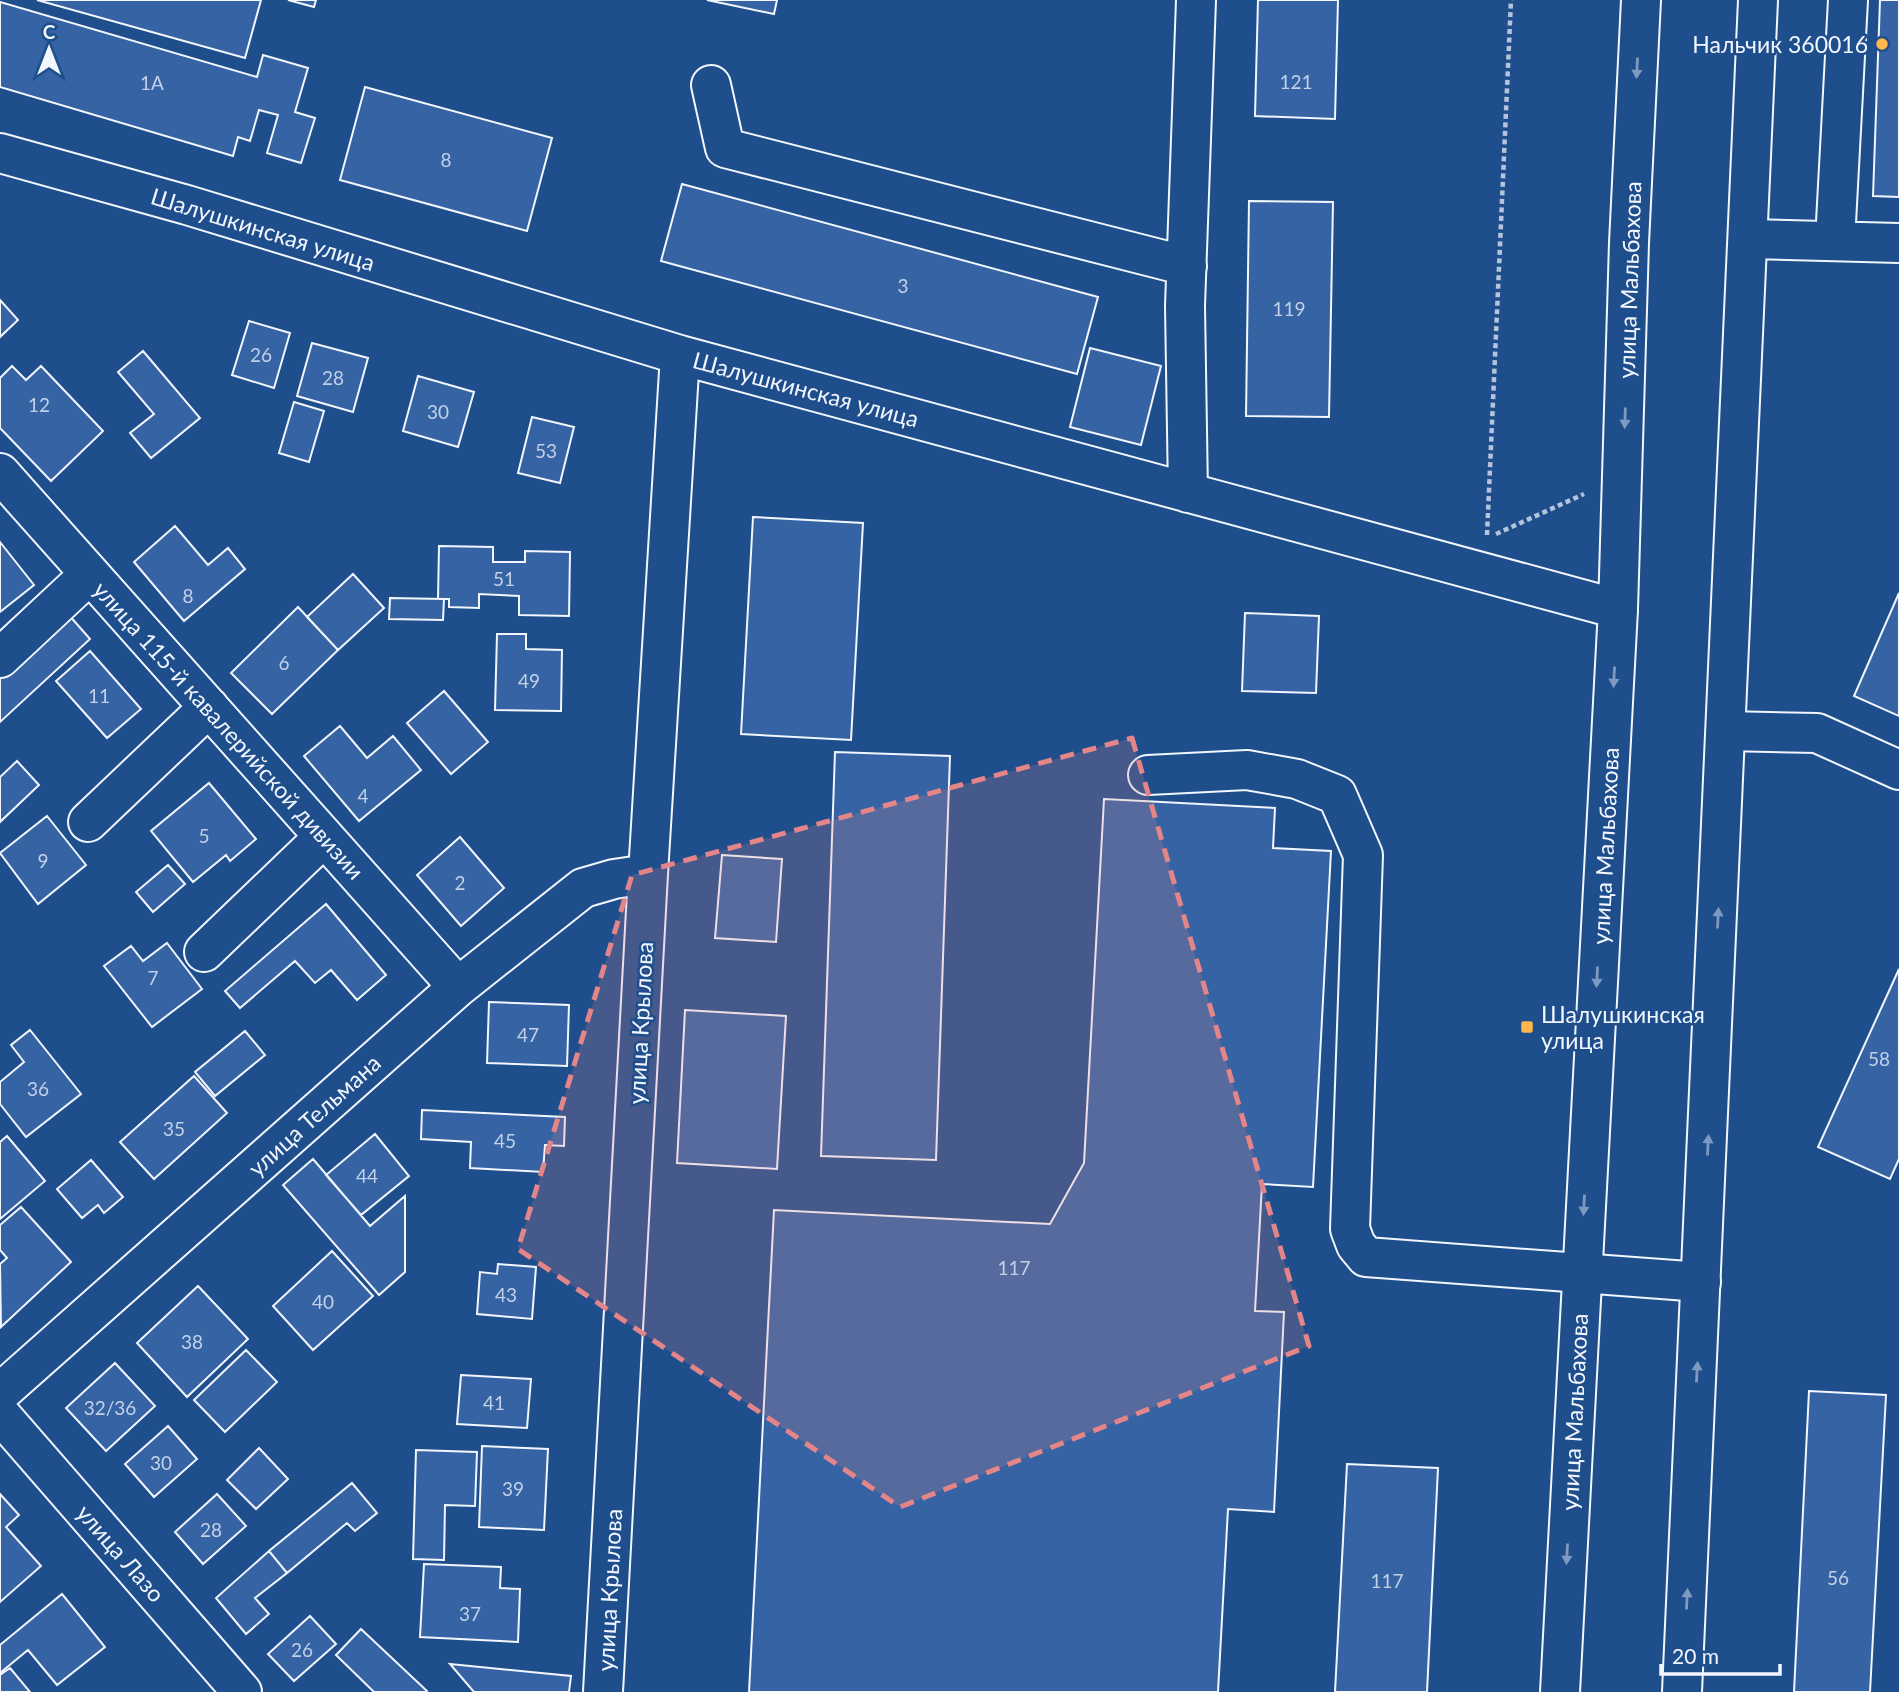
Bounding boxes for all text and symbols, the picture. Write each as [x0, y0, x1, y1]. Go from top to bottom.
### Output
north arrow [14, 14, 84, 84]
text: С [43, 20, 56, 43]
place label: Нальчик 360016 [1692, 30, 1868, 58]
marker: Нальчик 360016 [1874, 36, 1890, 52]
one-way arrow [1632, 57, 1643, 79]
house number: 121 [1279, 70, 1313, 93]
house number: 1А [140, 71, 164, 94]
house number: 8 [440, 148, 452, 171]
street label: улица Мальбахова [1612, 181, 1646, 379]
street label: Шалушкинская улица [148, 182, 378, 276]
house number: 3 [897, 274, 909, 297]
house number: 119 [1272, 297, 1306, 320]
house number: 26 [250, 343, 272, 366]
street label: Шалушкинская улица [690, 345, 922, 433]
house number: 28 [322, 366, 344, 389]
house number: 12 [28, 393, 50, 416]
house number: 30 [427, 400, 449, 423]
one-way arrow [1619, 407, 1630, 429]
house number: 53 [535, 439, 557, 462]
house number: 51 [493, 567, 515, 590]
street label: улица 115-й кавалерийской дивизии [88, 575, 370, 885]
house number: 8 [182, 584, 194, 607]
house number: 6 [278, 651, 290, 674]
one-way arrow [1608, 666, 1619, 688]
house number: 49 [518, 669, 540, 692]
house number: 11 [88, 684, 110, 707]
street label: улица Мальбахова [1586, 747, 1624, 945]
house number: 4 [357, 784, 369, 807]
house number: 5 [198, 824, 210, 846]
house number: 9 [37, 849, 49, 872]
house number: 2 [454, 871, 466, 894]
one-way arrow [1712, 906, 1723, 928]
street label: улица Крылова [622, 941, 658, 1105]
house number: 7 [147, 966, 159, 989]
one-way arrow [1592, 967, 1603, 989]
place label: Шалушкинская улица [1541, 1000, 1705, 1054]
marker: Шалушкинская улица [1519, 1019, 1535, 1035]
house number: 47 [517, 1023, 539, 1046]
house number: 58 [1868, 1047, 1890, 1070]
street label: улица Тельмана [242, 1048, 386, 1182]
house number: 36 [27, 1077, 49, 1100]
house number: 35 [163, 1117, 185, 1140]
house number: 45 [494, 1129, 516, 1152]
one-way arrow [1702, 1134, 1713, 1156]
house number: 44 [356, 1164, 378, 1187]
one-way arrow [1579, 1194, 1590, 1216]
house number: 117 [997, 1256, 1031, 1279]
house number: 43 [495, 1283, 517, 1306]
house number: 40 [312, 1290, 334, 1313]
street label: улица Мальбахова [1555, 1313, 1593, 1511]
house number: 38 [181, 1330, 203, 1353]
one-way arrow [1692, 1361, 1703, 1383]
house number: 41 [483, 1391, 505, 1414]
house number: 32/36 [84, 1396, 136, 1419]
house number: 30 [150, 1451, 172, 1474]
house number: 39 [502, 1477, 524, 1500]
street label: улица Лазо [71, 1499, 171, 1607]
street label: улица Крылова [591, 1508, 627, 1672]
house number: 28 [200, 1518, 222, 1541]
one-way arrow [1561, 1543, 1572, 1565]
house number: 56 [1827, 1566, 1849, 1589]
house number: 117 [1370, 1569, 1404, 1592]
one-way arrow [1681, 1588, 1692, 1610]
house number: 37 [459, 1602, 481, 1625]
scale bar [1661, 1632, 1780, 1676]
house number: 26 [291, 1638, 313, 1661]
text: 20 m [1672, 1643, 1719, 1668]

